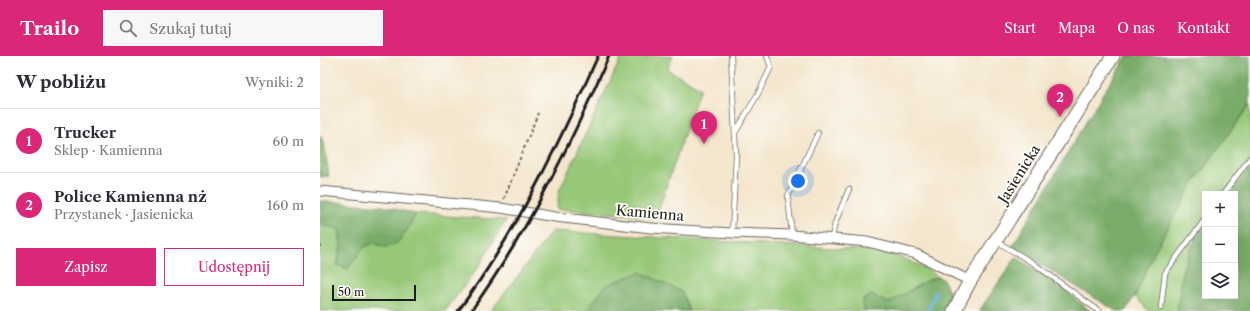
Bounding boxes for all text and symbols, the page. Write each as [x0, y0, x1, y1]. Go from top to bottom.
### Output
search box [103, 10, 383, 46]
text: Trailo [20, 17, 79, 40]
icon: search [117, 17, 139, 39]
text: Szukaj tutaj [149, 19, 232, 38]
text: Start [1004, 19, 1036, 37]
text: Mapa [1058, 19, 1095, 37]
text: O nas [1117, 19, 1155, 37]
text: Kontakt [1177, 19, 1230, 37]
text: W pobliżu [16, 72, 106, 92]
text: Wyniki: 2 [245, 74, 304, 90]
pin: 2 [1047, 84, 1073, 117]
pin: 1 [691, 111, 717, 144]
text: Trucker [54, 123, 116, 142]
text: 1 [26, 133, 32, 149]
text: 60 m [273, 133, 304, 149]
street label: Jasienicka [993, 141, 1044, 208]
text: Sklep · Kamienna [54, 142, 163, 158]
your location [788, 171, 808, 191]
text: Police Kamienna nż [54, 187, 207, 206]
map controls [1202, 191, 1238, 299]
button: + [1202, 191, 1238, 227]
text: 2 [25, 197, 33, 213]
text: 160 m [267, 197, 304, 213]
street label: Kamienna [615, 201, 685, 225]
text: Przystanek · Jasienicka [54, 206, 193, 222]
button: − [1202, 227, 1238, 263]
button: Zapisz [16, 248, 156, 286]
button: Udostępnij [164, 248, 304, 286]
button: layers [1202, 263, 1238, 299]
scale bar [332, 283, 416, 302]
text: 50 m [338, 285, 364, 299]

